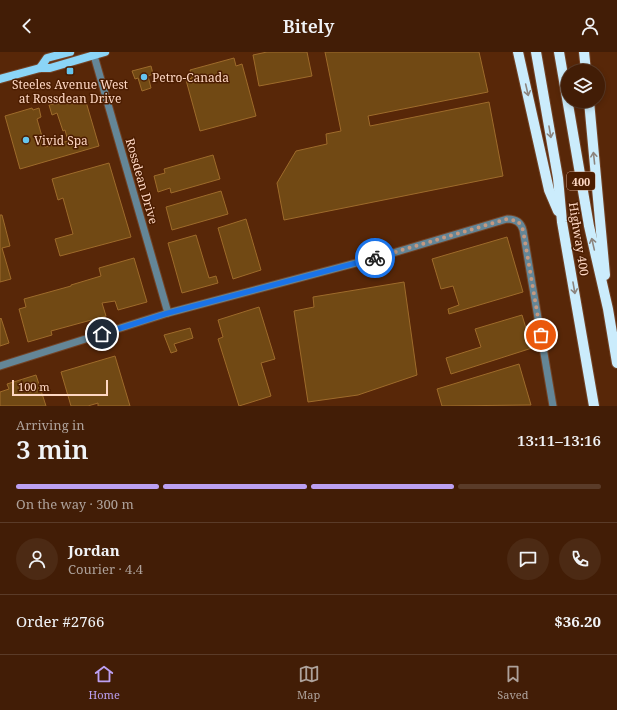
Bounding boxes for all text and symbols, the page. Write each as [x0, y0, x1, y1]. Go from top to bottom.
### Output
text: Bitely [283, 14, 334, 38]
icon: back [16, 15, 38, 37]
icon: person [579, 15, 601, 37]
map controls [561, 64, 605, 108]
button: layers [561, 64, 605, 108]
marker: Steeles Avenue West at Rossdean Drive [65, 66, 75, 76]
place label: Petro-Canada [152, 69, 229, 86]
marker: Petro-Canada [139, 72, 149, 82]
place label: Steeles Avenue West at Rossdean Drive [12, 76, 128, 107]
one-way arrow [524, 83, 532, 96]
one-way arrow [546, 125, 554, 138]
place label: Vivid Spa [34, 132, 88, 149]
marker: Vivid Spa [21, 135, 31, 145]
street label: Rossdean Drive [122, 136, 162, 226]
one-way arrow [591, 152, 598, 165]
road number: 400 [567, 172, 595, 190]
street label: Highway 400 [565, 201, 593, 277]
one-way arrow [588, 237, 596, 250]
courier [355, 238, 395, 278]
icon: bike [364, 247, 386, 269]
one-way arrow [570, 282, 578, 295]
pin [85, 317, 119, 351]
pin [524, 318, 558, 352]
icon: home [91, 323, 113, 345]
icon: bag [530, 324, 552, 346]
scale bar [12, 378, 108, 397]
text: 100 m [18, 379, 50, 394]
text: Arriving in [16, 416, 85, 434]
text: 13:11–13:16 [517, 430, 601, 450]
text: 3 min [16, 431, 89, 467]
text: On the way · 300 m [16, 495, 134, 513]
button: person [16, 538, 58, 580]
button: chat [507, 538, 549, 580]
button: phone [559, 538, 601, 580]
text: Jordan [68, 540, 120, 560]
text: Courier · 4.4 [68, 560, 143, 578]
text: Order #2766 [16, 611, 104, 631]
text: $36.20 [554, 611, 601, 631]
tab: Home [89, 663, 120, 702]
tab: Map [297, 663, 320, 702]
tab: Saved [497, 663, 528, 702]

